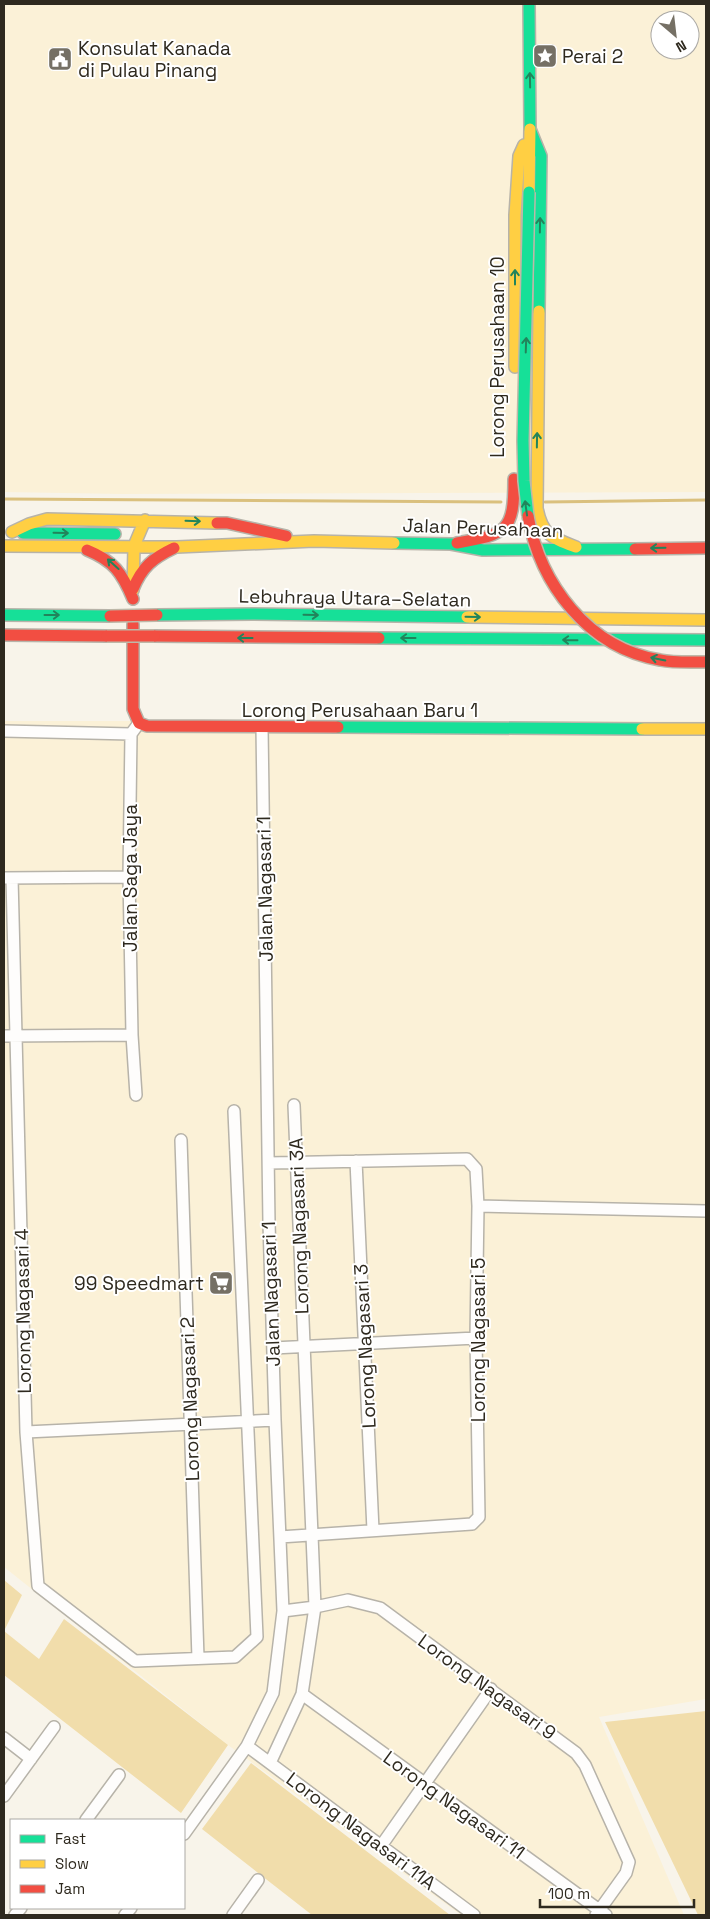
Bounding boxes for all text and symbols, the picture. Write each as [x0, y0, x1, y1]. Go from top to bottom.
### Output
north arrow [650, 10, 700, 60]
place label: Konsulat Kanada di Pulau Pinang [78, 36, 231, 83]
text: N [673, 36, 689, 57]
place icon: Perai 2 [532, 43, 558, 69]
place label: Perai 2 [562, 44, 623, 69]
public building icon: Konsulat Kanada di Pulau Pinang [47, 46, 73, 72]
one-way arrow [525, 73, 535, 89]
one-way arrow [535, 217, 545, 233]
street label: Lorong Perusahaan 10 [485, 256, 510, 458]
one-way arrow [510, 269, 520, 285]
one-way arrow [521, 338, 530, 354]
one-way arrow [532, 432, 542, 448]
one-way arrow [521, 500, 531, 516]
street label: Jalan Perusahaan [402, 513, 564, 543]
one-way arrow [185, 517, 201, 526]
one-way arrow [52, 528, 69, 538]
one-way arrow [650, 543, 666, 553]
one-way arrow [106, 558, 119, 570]
street label: Lebuhraya Utara–Selatan [239, 583, 471, 613]
one-way arrow [44, 610, 60, 620]
one-way arrow [303, 610, 319, 619]
one-way arrow [465, 612, 481, 622]
one-way arrow [237, 633, 254, 643]
one-way arrow [400, 633, 416, 643]
one-way arrow [562, 635, 578, 645]
one-way arrow [650, 654, 666, 663]
street label: Lorong Perusahaan Baru 1 [242, 698, 478, 723]
street label: Jalan Saga Jaya [118, 804, 143, 952]
street label: Jalan Nagasari 1 [251, 816, 279, 962]
street label: Lorong Nagasari 3A [283, 1137, 315, 1315]
street label: Jalan Nagasari 1 [256, 1221, 286, 1367]
street label: Lorong Nagasari 4 [9, 1228, 37, 1394]
street label: Lorong Nagasari 5 [466, 1258, 491, 1422]
street label: Lorong Nagasari 3 [348, 1263, 382, 1429]
supermarket icon: 99 Speedmart [208, 1270, 234, 1296]
place label: 99 Speedmart [74, 1271, 204, 1296]
street label: Lorong Nagasari 2 [175, 1316, 205, 1482]
street label: Lorong Nagasari 9 [413, 1628, 561, 1746]
street label: Lorong Nagasari 11 [378, 1745, 530, 1865]
street label: Lorong Nagasari 11A [281, 1767, 441, 1895]
legend [10, 1819, 185, 1909]
text: Fast [55, 1829, 86, 1848]
text: Slow [55, 1854, 89, 1873]
scale bar [540, 1876, 694, 1908]
text: Jam [55, 1879, 85, 1898]
text: 100 m [548, 1884, 590, 1903]

